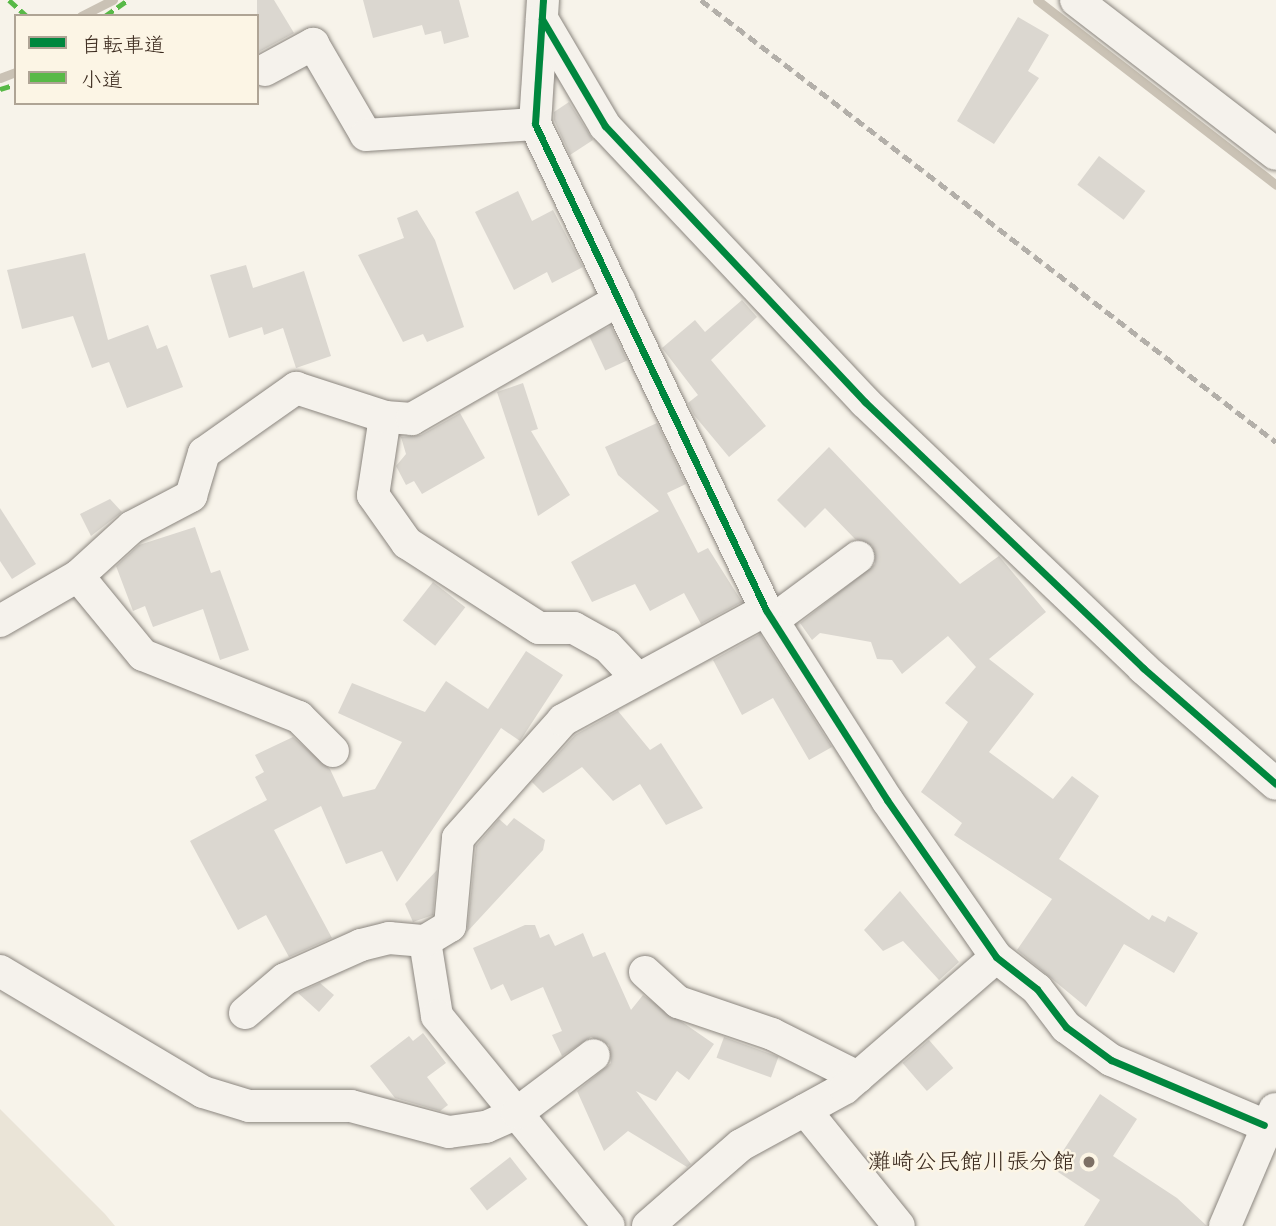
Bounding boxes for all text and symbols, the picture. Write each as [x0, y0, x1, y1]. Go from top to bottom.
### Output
legend [14, 14, 259, 105]
text: 自転車道 [81, 33, 165, 57]
text: 小道 [81, 68, 123, 92]
place label: 灘崎公民館川張分館 [868, 1148, 1075, 1176]
marker: 灘崎公民館川張分館 [1081, 1154, 1097, 1170]

